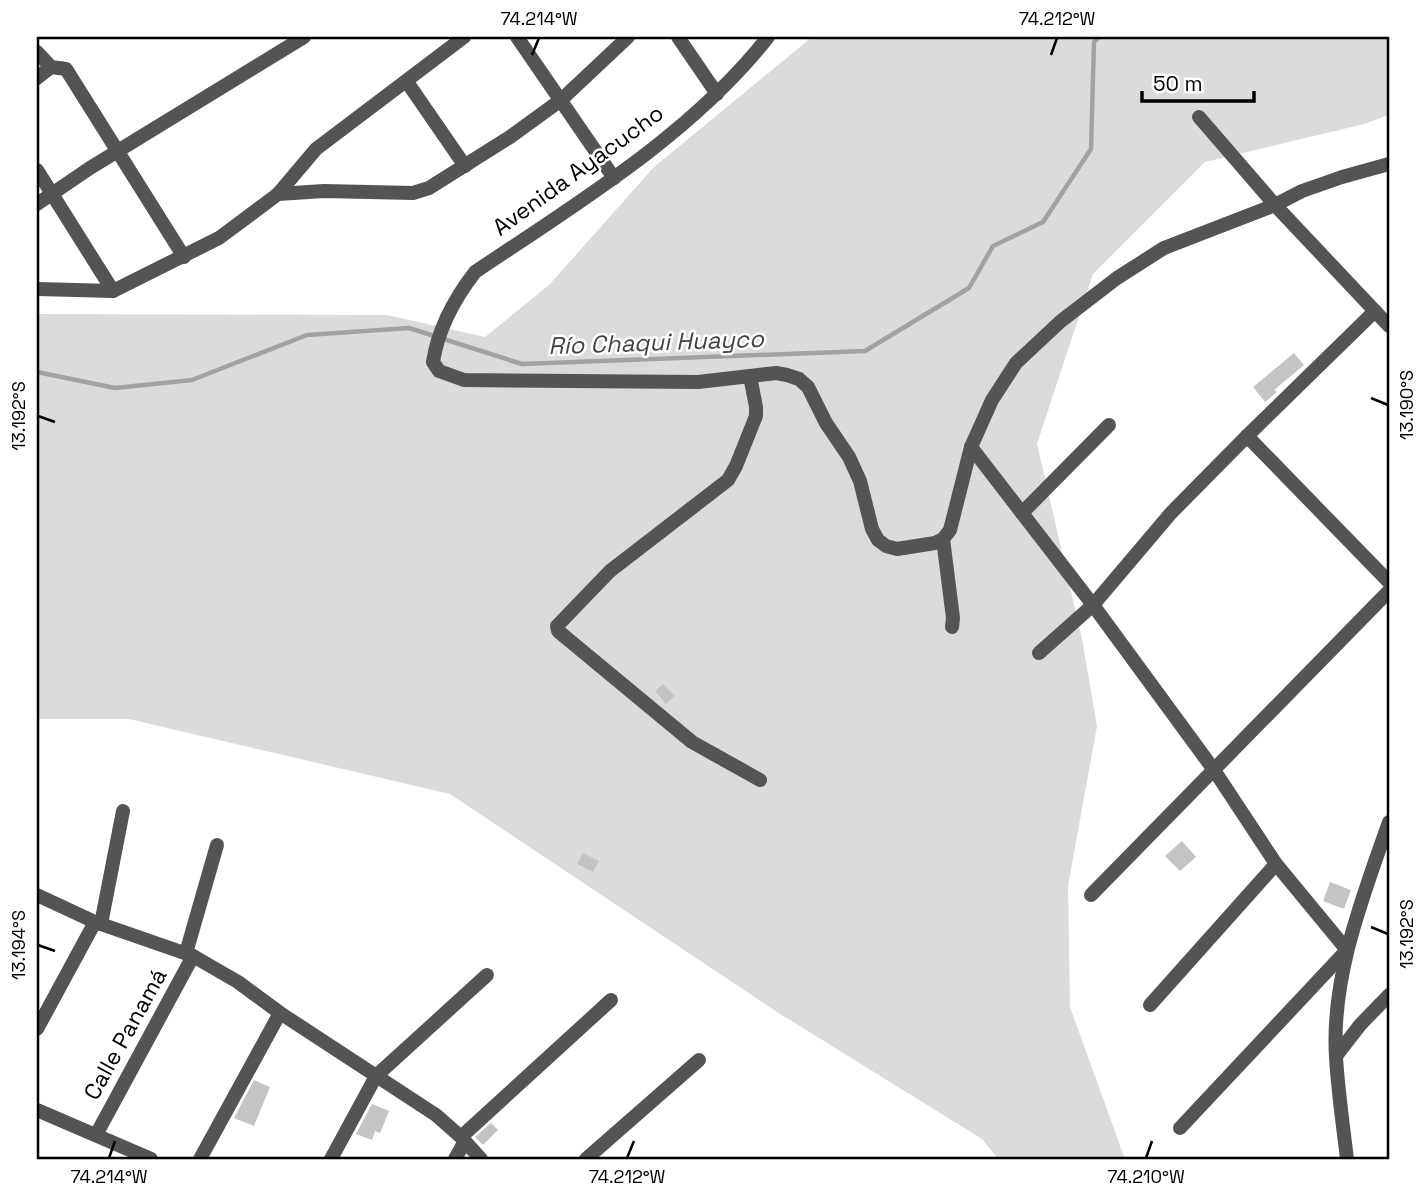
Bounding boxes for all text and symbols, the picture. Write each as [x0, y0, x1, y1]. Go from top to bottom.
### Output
text: 74.214°W [500, 7, 578, 30]
text: 74.212°W [1019, 7, 1096, 30]
scale bar [1142, 60, 1254, 104]
text: 50 m [1153, 70, 1203, 97]
street label: Avenida Ayacucho [487, 98, 669, 242]
water label: Río Chaqui Huayco [548, 323, 765, 361]
text: 13.190°S [1395, 370, 1418, 440]
text: 13.192°S [7, 381, 30, 451]
text: 13.192°S [1395, 899, 1418, 969]
text: 13.194°S [7, 910, 30, 980]
street label: Calle Panamá [77, 963, 173, 1105]
text: 74.214°W [70, 1165, 148, 1188]
text: 74.212°W [589, 1165, 666, 1188]
text: 74.210°W [1107, 1165, 1185, 1188]

